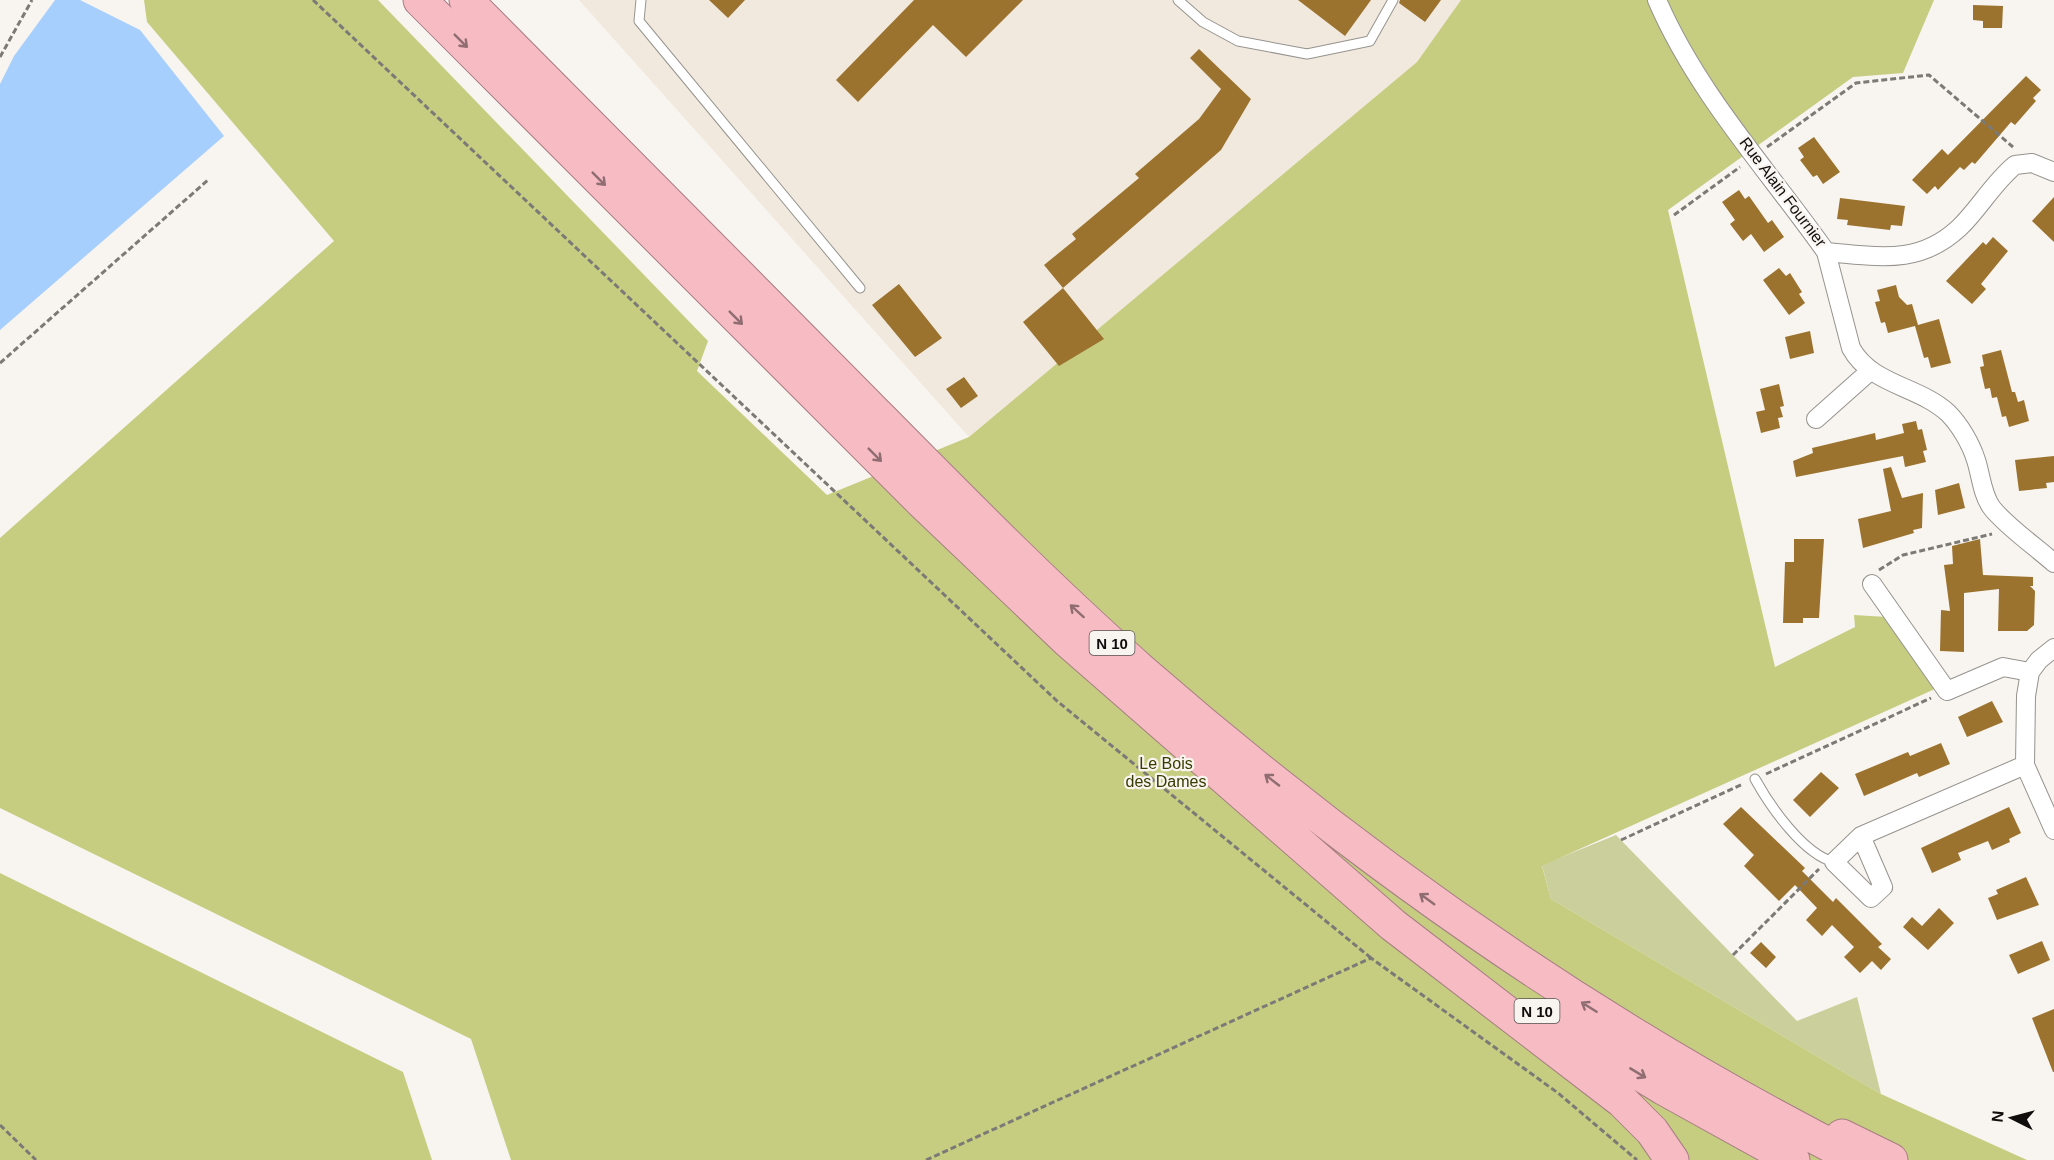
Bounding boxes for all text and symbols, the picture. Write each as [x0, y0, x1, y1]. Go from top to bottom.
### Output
one-way arrow [454, 34, 468, 49]
street label: Rue Alain Fournier [1736, 134, 1830, 251]
one-way arrow [591, 172, 606, 187]
one-way arrow [729, 310, 744, 325]
one-way arrow [867, 448, 882, 462]
one-way arrow [1070, 604, 1085, 618]
road number: N 10 [1090, 631, 1134, 655]
park label: Le Bois des Dames [1126, 755, 1206, 790]
one-way arrow [1265, 774, 1281, 786]
one-way arrow [1419, 893, 1435, 905]
road number: N 10 [1514, 999, 1560, 1023]
one-way arrow [1581, 1001, 1598, 1013]
one-way arrow [1629, 1068, 1646, 1080]
north arrow [1982, 1088, 2042, 1148]
text: N [1989, 1110, 2007, 1123]

